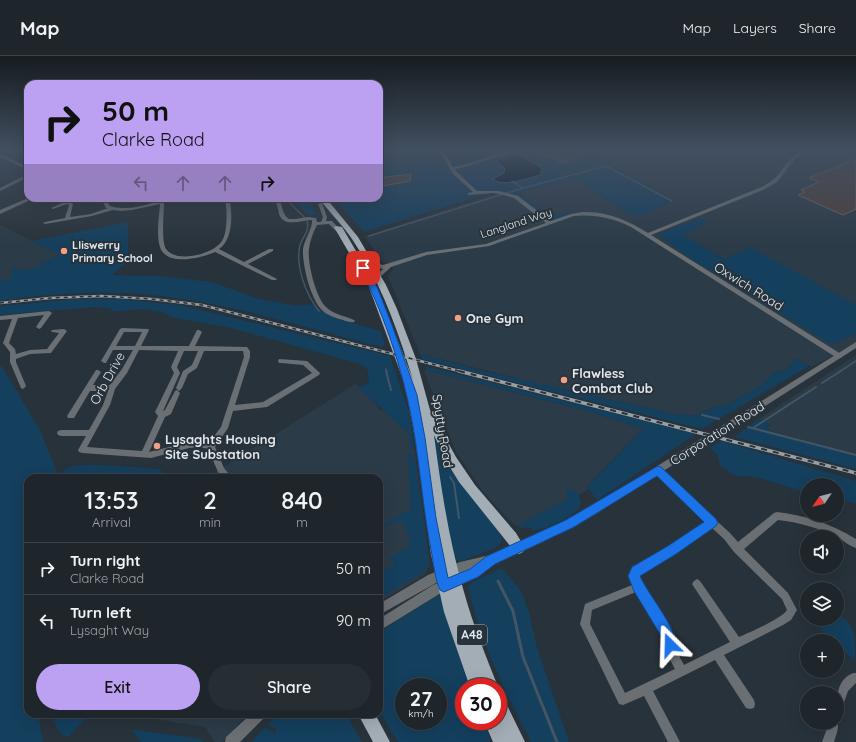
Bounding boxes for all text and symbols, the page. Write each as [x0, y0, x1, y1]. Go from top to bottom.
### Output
text: Map [20, 16, 59, 40]
text: Map [682, 19, 711, 37]
text: Layers [733, 19, 777, 37]
text: Share [799, 19, 836, 37]
text: 50 m [102, 93, 169, 128]
icon: right [36, 96, 88, 148]
text: Clarke Road [102, 128, 205, 151]
icon: left [130, 172, 152, 194]
icon: ahead [172, 172, 194, 194]
icon: ahead [214, 172, 236, 194]
icon: right [256, 172, 278, 194]
street label: Langland Way [478, 205, 554, 241]
place label: Lliswerry Primary School [72, 238, 153, 265]
marker: Lliswerry Primary School [59, 246, 69, 256]
pin [346, 251, 380, 285]
icon: arrive [352, 257, 374, 279]
street label: Oxwich Road [711, 258, 787, 314]
place label: One Gym [466, 310, 524, 326]
marker: One Gym [453, 313, 463, 323]
street label: Orb Drive [86, 349, 128, 407]
place label: Flawless Combat Club [572, 365, 653, 396]
marker: Flawless Combat Club [559, 375, 569, 385]
street label: Spytty Road [429, 393, 457, 469]
street label: Corporation Road [667, 398, 767, 468]
place label: Lysaghts Housing Site Substation [165, 431, 276, 462]
marker: Lysaghts Housing Site Substation [152, 441, 162, 451]
north arrow [800, 478, 844, 522]
map controls [800, 478, 844, 730]
text: 13:53 [84, 485, 139, 515]
text: 2 [203, 485, 217, 515]
text: 840 [281, 485, 323, 515]
text: Arrival [92, 514, 131, 530]
text: min [199, 514, 221, 530]
text: m [296, 514, 308, 530]
button: sound [800, 530, 844, 574]
text: Turn right [70, 551, 141, 570]
icon: right [36, 558, 58, 580]
text: 50 m [336, 559, 371, 578]
text: Clarke Road [70, 570, 144, 586]
button: layers [800, 582, 844, 626]
text: Turn left [70, 603, 132, 622]
icon: left [36, 610, 58, 632]
text: 90 m [336, 611, 371, 630]
text: Lysaght Way [70, 622, 149, 638]
position arrow [649, 624, 691, 666]
road number: A48 [457, 625, 487, 645]
button: + [800, 634, 844, 678]
button: Exit [36, 664, 200, 710]
button: Share [208, 664, 371, 710]
speed limit sign: 30 [455, 678, 507, 730]
text: 27 [410, 686, 432, 711]
button: − [800, 686, 844, 730]
text: km/h [408, 707, 434, 720]

